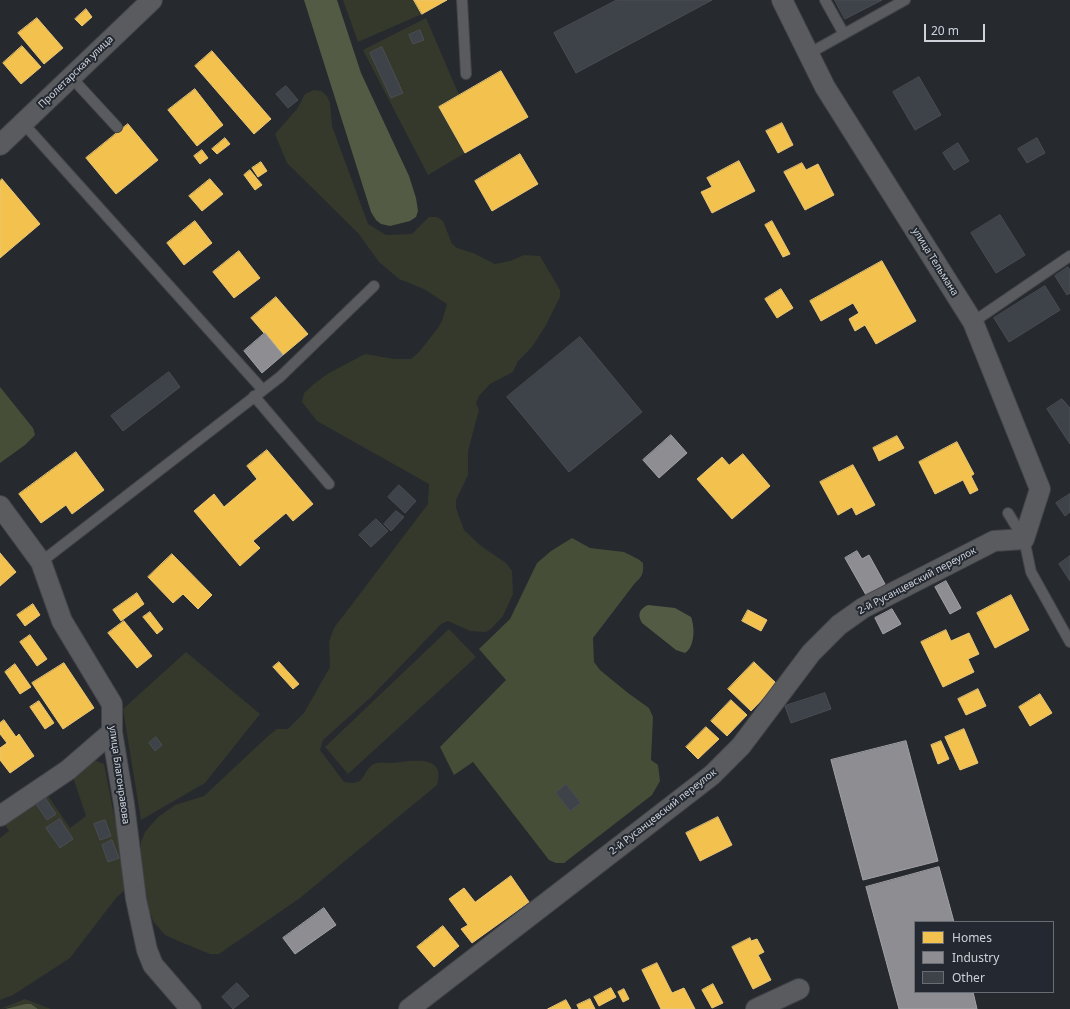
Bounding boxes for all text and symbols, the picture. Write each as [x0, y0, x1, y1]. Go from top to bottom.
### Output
scale bar [926, 16, 987, 42]
text: 20 m [931, 22, 959, 39]
street label: Пролетарская улица [36, 33, 116, 111]
street label: улица Тельмана [909, 226, 961, 298]
street label: 2-й Русанцевский переулок [856, 545, 978, 617]
street label: улица Благонравова [106, 725, 132, 825]
street label: 2-й Русанцевский переулок [607, 767, 719, 857]
legend [914, 921, 1054, 993]
text: Homes [952, 929, 992, 946]
text: Industry [952, 949, 999, 966]
text: Other [952, 969, 985, 986]

